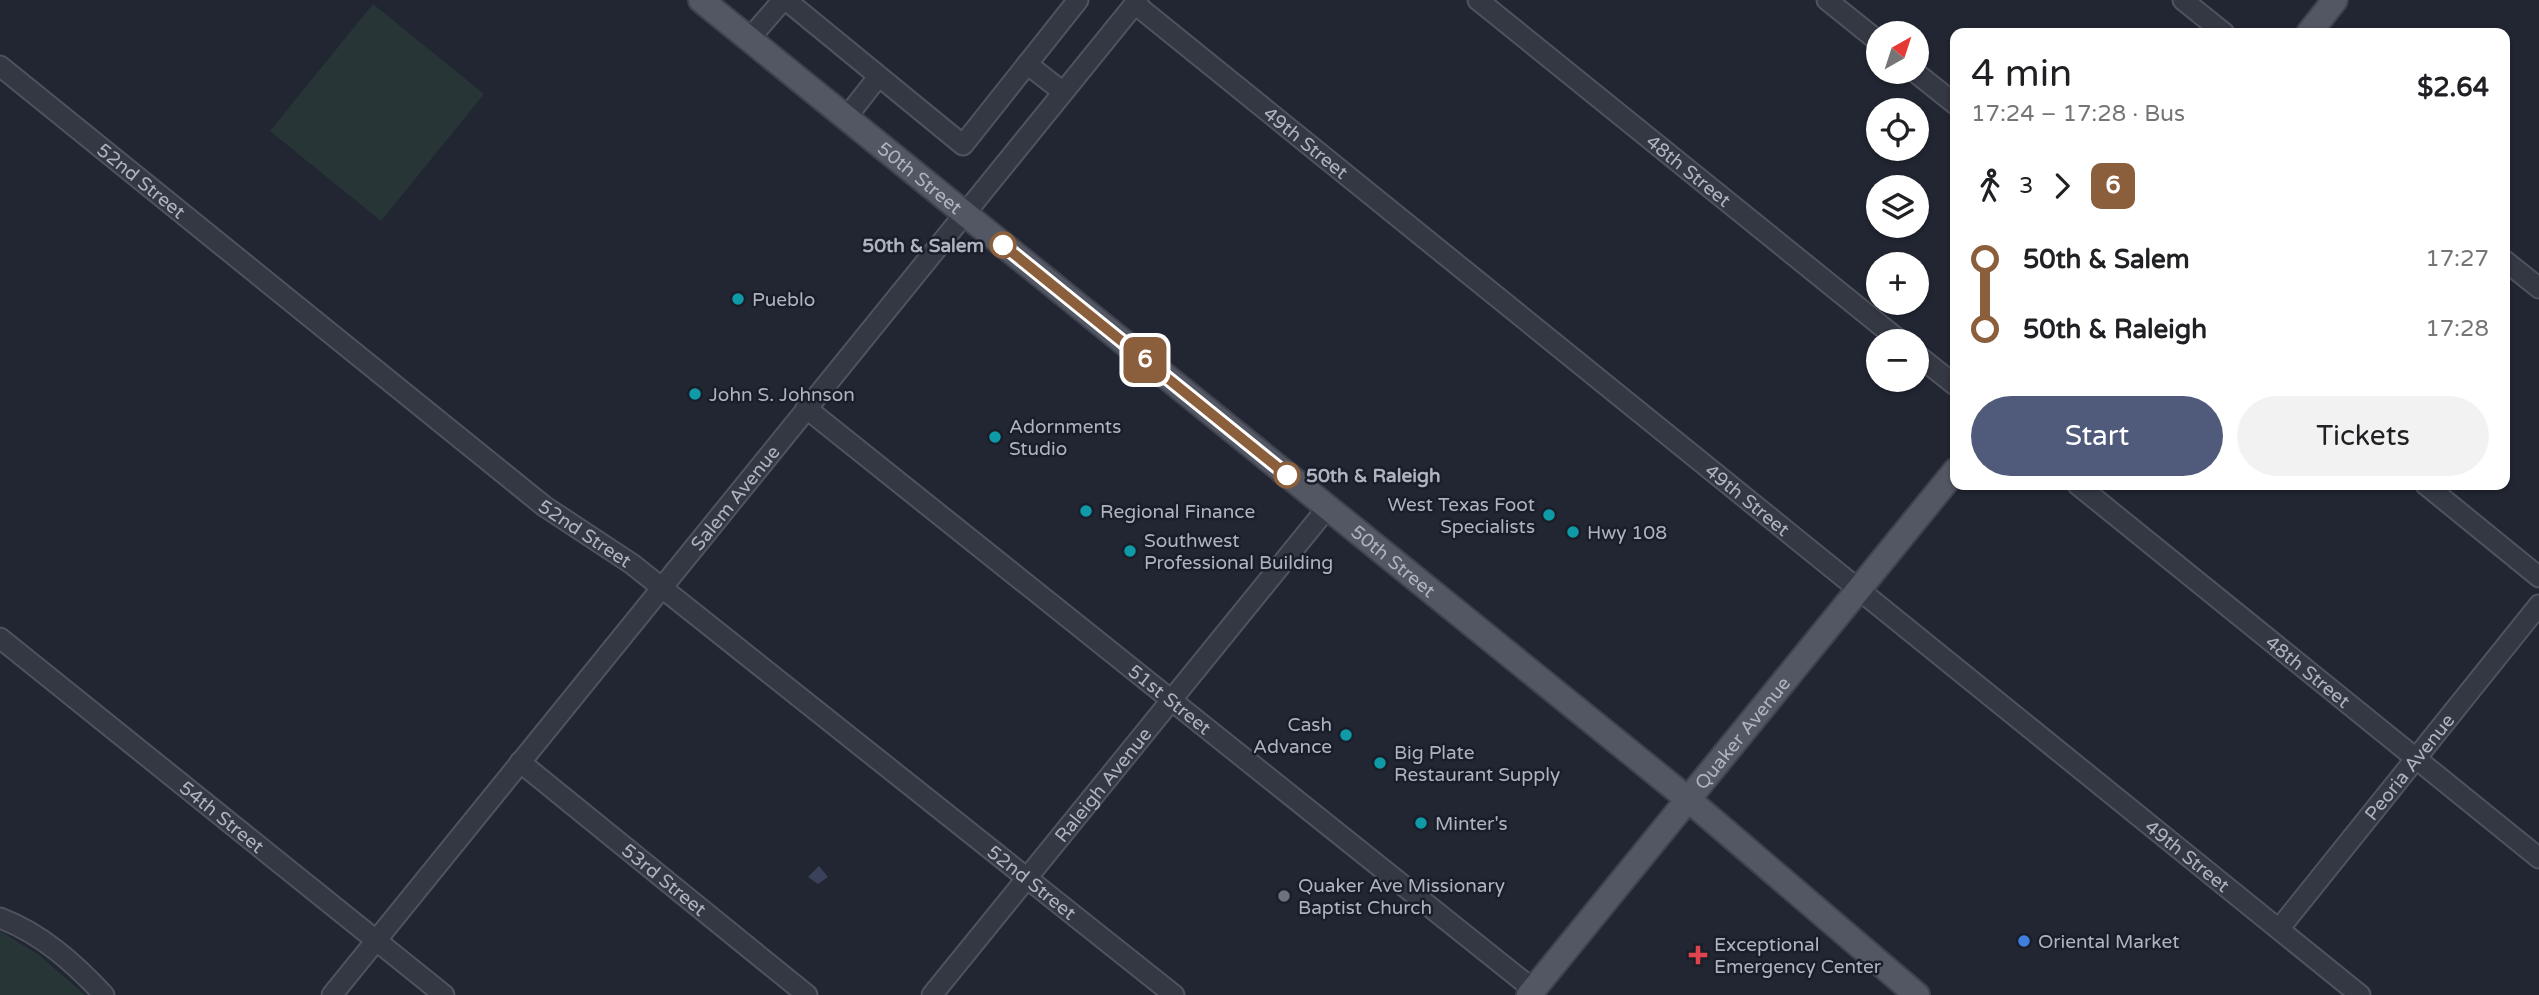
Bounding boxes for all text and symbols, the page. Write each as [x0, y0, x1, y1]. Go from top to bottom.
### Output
north arrow [1866, 21, 1928, 84]
map controls [1866, 21, 1929, 392]
text: 4 min [1971, 51, 2072, 97]
text: $2.64 [2417, 72, 2489, 103]
button: locate [1866, 98, 1929, 161]
text: 17:24 – 17:28 · Bus [1971, 100, 2185, 128]
street label: 49th Street [1259, 103, 1352, 184]
street label: 48th Street [1642, 130, 1735, 212]
street label: 50th Street [873, 138, 966, 219]
street label: 52nd Street [92, 139, 189, 223]
icon: walk [1971, 167, 2009, 205]
icon: forward [2043, 167, 2081, 205]
text: 6 [2105, 171, 2121, 200]
text: 3 [2019, 172, 2033, 200]
button: layers [1866, 175, 1929, 238]
marker: 50th & Salem [990, 232, 1016, 258]
place label: 50th & Salem [862, 235, 984, 257]
text: 50th & Salem [2023, 244, 2190, 275]
text: 17:27 [2425, 245, 2489, 273]
button: + [1866, 252, 1929, 315]
place label: Pueblo [752, 289, 815, 311]
marker: Pueblo [730, 291, 746, 307]
text: 50th & Raleigh [2023, 314, 2207, 345]
text: 17:28 [2425, 315, 2489, 343]
button: − [1866, 329, 1929, 392]
line badge: 6 [1122, 337, 1168, 383]
text: 6 [1137, 345, 1153, 374]
place label: John S. Johnson [709, 384, 855, 406]
marker: John S. Johnson [687, 386, 703, 402]
button: Start [1971, 396, 2223, 476]
button: Tickets [2237, 396, 2489, 476]
place label: Adornments Studio [1009, 416, 1121, 460]
marker: Adornments Studio [987, 429, 1003, 445]
street label: Salem Avenue [687, 442, 785, 555]
street label: 49th Street [1700, 460, 1794, 541]
marker: 50th & Raleigh [1274, 462, 1300, 488]
place label: 50th & Raleigh [1306, 465, 1440, 488]
place label: West Texas Foot Specialists [1388, 494, 1535, 538]
street label: 52nd Street [534, 495, 635, 573]
place label: Regional Finance [1100, 501, 1255, 523]
marker: Regional Finance [1078, 503, 1094, 519]
marker: West Texas Foot Specialists [1541, 507, 1557, 523]
street label: 50th Street [1346, 521, 1439, 602]
place label: Hwy 108 [1587, 522, 1667, 544]
marker: Hwy 108 [1565, 524, 1581, 540]
place label: Southwest Professional Building [1144, 530, 1333, 574]
marker: Southwest Professional Building [1122, 543, 1138, 559]
street label: 48th Street [2261, 631, 2354, 713]
street label: 51st Street [1124, 660, 1215, 739]
street label: Quaker Avenue [1691, 673, 1795, 794]
street label: Peoria Avenue [2361, 710, 2459, 825]
place label: Cash Advance [1253, 714, 1332, 758]
street label: Raleigh Avenue [1051, 724, 1157, 847]
marker: Cash Advance [1338, 727, 1354, 743]
place label: Big Plate Restaurant Supply [1394, 742, 1560, 786]
marker: Big Plate Restaurant Supply [1372, 755, 1388, 771]
street label: 54th Street [175, 777, 268, 858]
place label: Minter's [1435, 813, 1508, 835]
marker: Minter's [1413, 815, 1429, 831]
street label: 49th Street [2140, 816, 2234, 897]
street label: 53rd Street [617, 839, 710, 921]
street label: 52nd Street [983, 841, 1080, 925]
place label: Quaker Ave Missionary Baptist Church [1298, 875, 1505, 919]
marker: Quaker Ave Missionary Baptist Church [1276, 888, 1292, 904]
place label: Oriental Market [2038, 931, 2179, 953]
marker: Oriental Market [2016, 933, 2032, 949]
place label: Exceptional Emergency Center [1714, 934, 1882, 978]
marker: Exceptional Emergency Center [1688, 945, 1708, 965]

